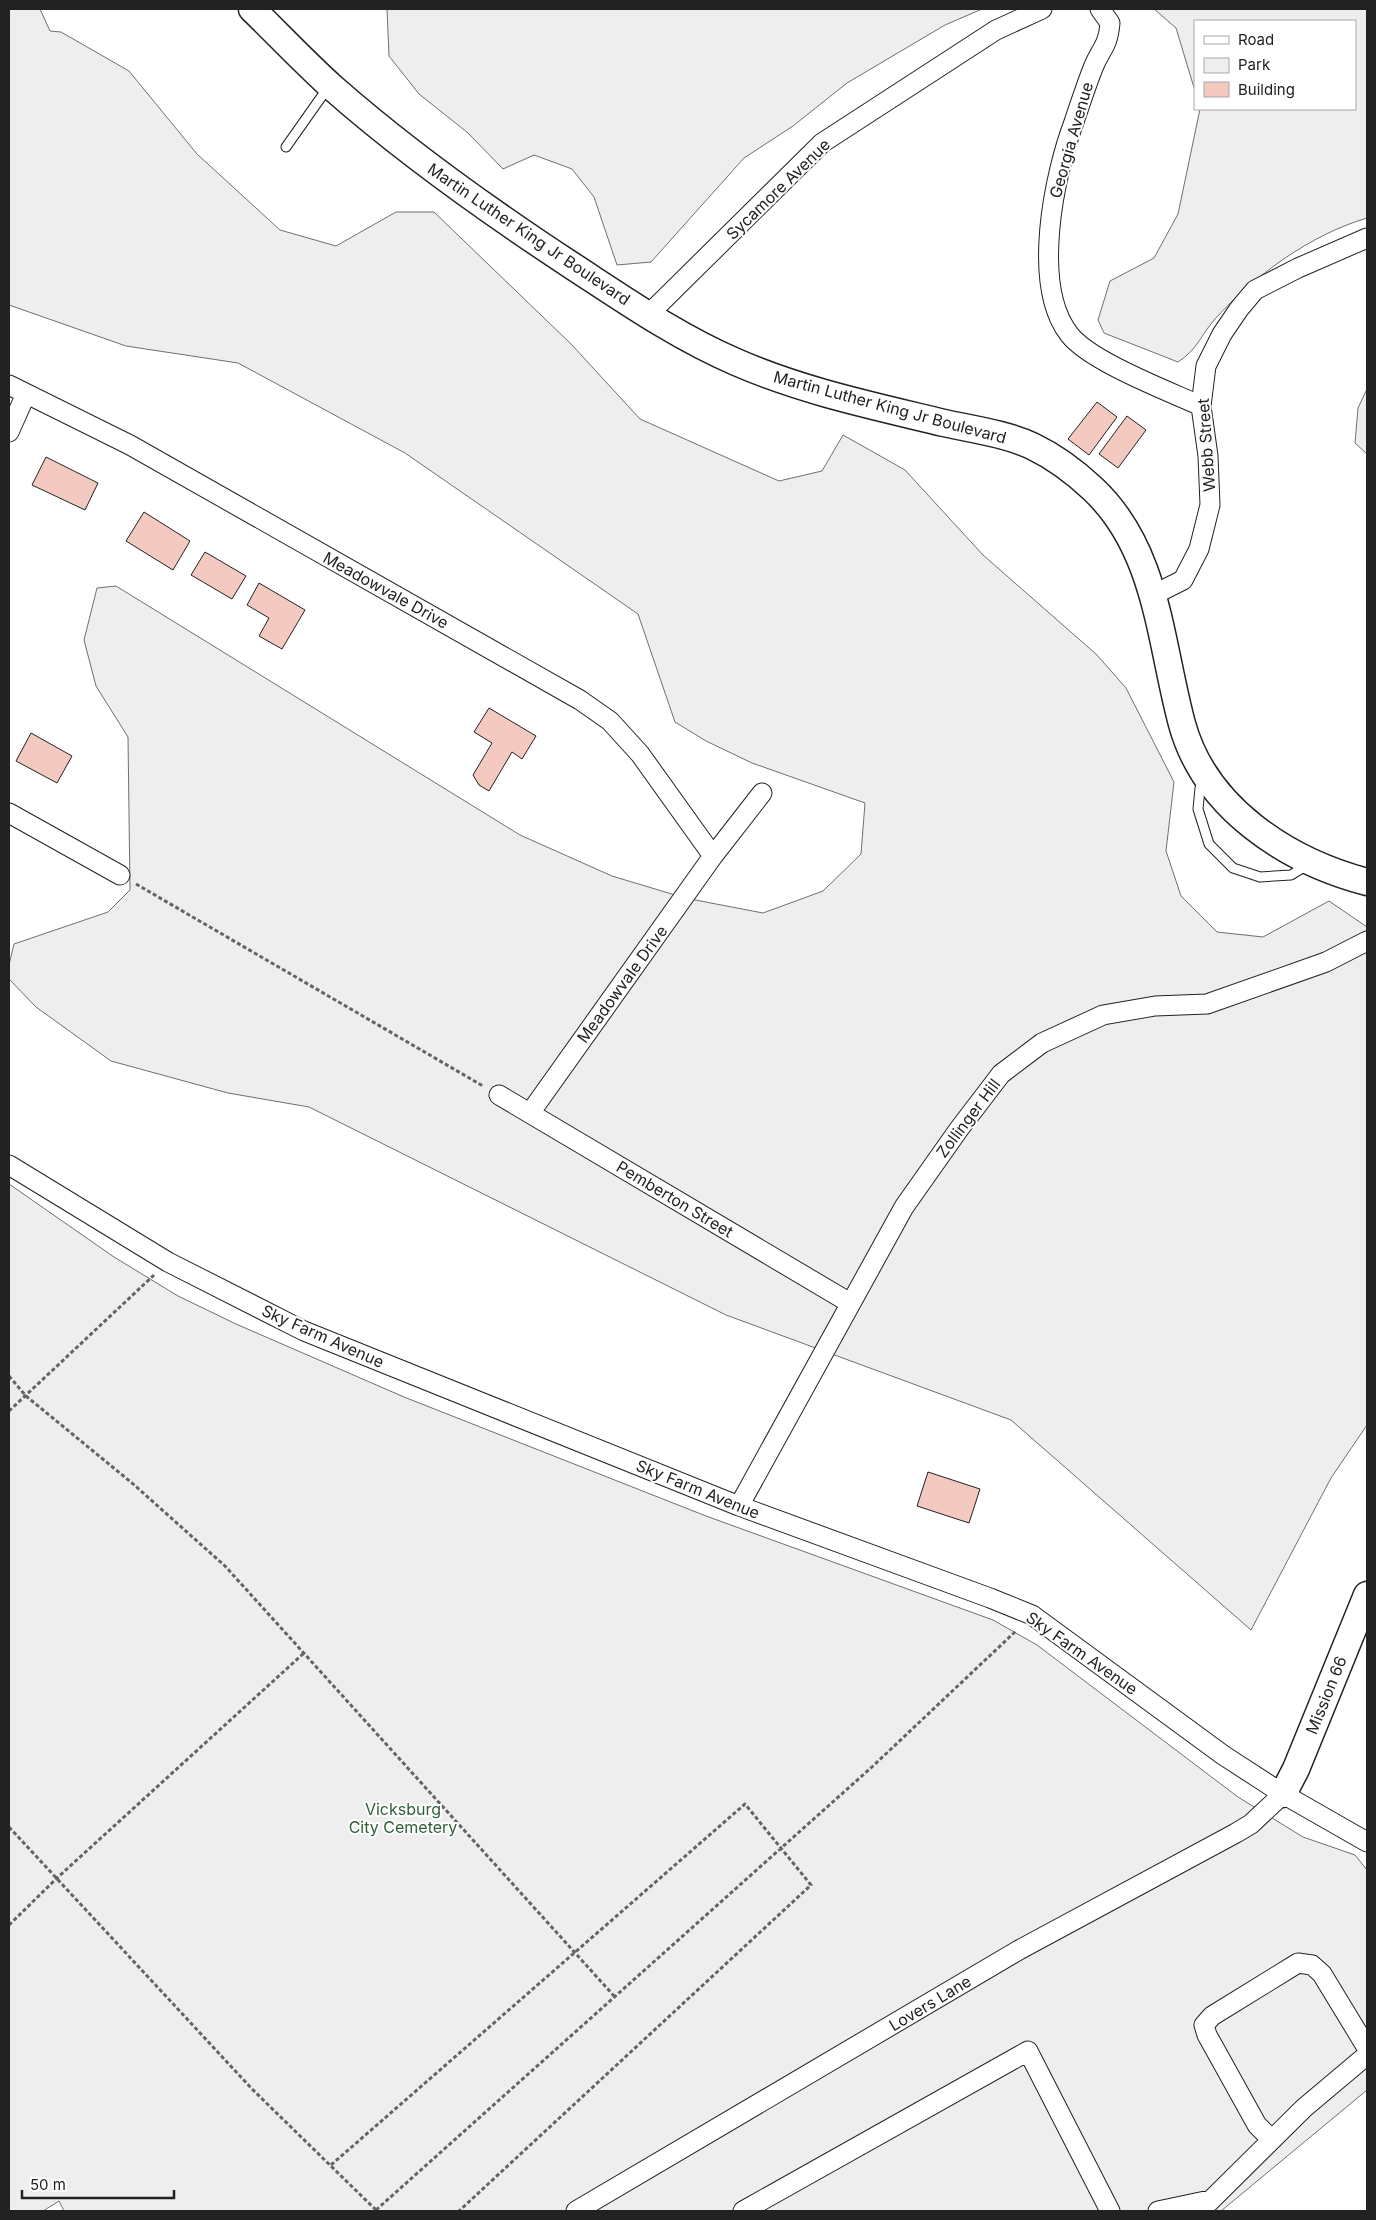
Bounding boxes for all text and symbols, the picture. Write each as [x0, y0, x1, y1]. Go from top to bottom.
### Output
legend [1194, 20, 1356, 110]
text: Road [1238, 30, 1274, 49]
text: Park [1238, 55, 1271, 74]
street label: Georgia Avenue [1045, 80, 1097, 200]
text: Building [1238, 80, 1295, 99]
street label: Sycamore Avenue [722, 134, 834, 244]
street label: Martin Luther King Jr Boulevard [424, 159, 634, 309]
street label: Martin Luther King Jr Boulevard [772, 366, 1008, 448]
street label: Webb Street [1193, 398, 1219, 492]
street label: Meadowvale Drive [320, 547, 452, 633]
street label: Meadowvale Drive [573, 921, 671, 1047]
street label: Zollinger Hill [932, 1074, 1004, 1162]
street label: Pemberton Street [613, 1156, 737, 1242]
street label: Sky Farm Avenue [259, 1300, 387, 1372]
street label: Sky Farm Avenue [633, 1455, 763, 1523]
street label: Sky Farm Avenue [1022, 1607, 1142, 1699]
street label: Mission 66 [1301, 1653, 1351, 1737]
park label: Vicksburg City Cemetery [349, 1799, 457, 1837]
street label: Lovers Lane [885, 1971, 975, 2035]
scale bar [22, 2168, 175, 2200]
text: 50 m [30, 2175, 66, 2194]

